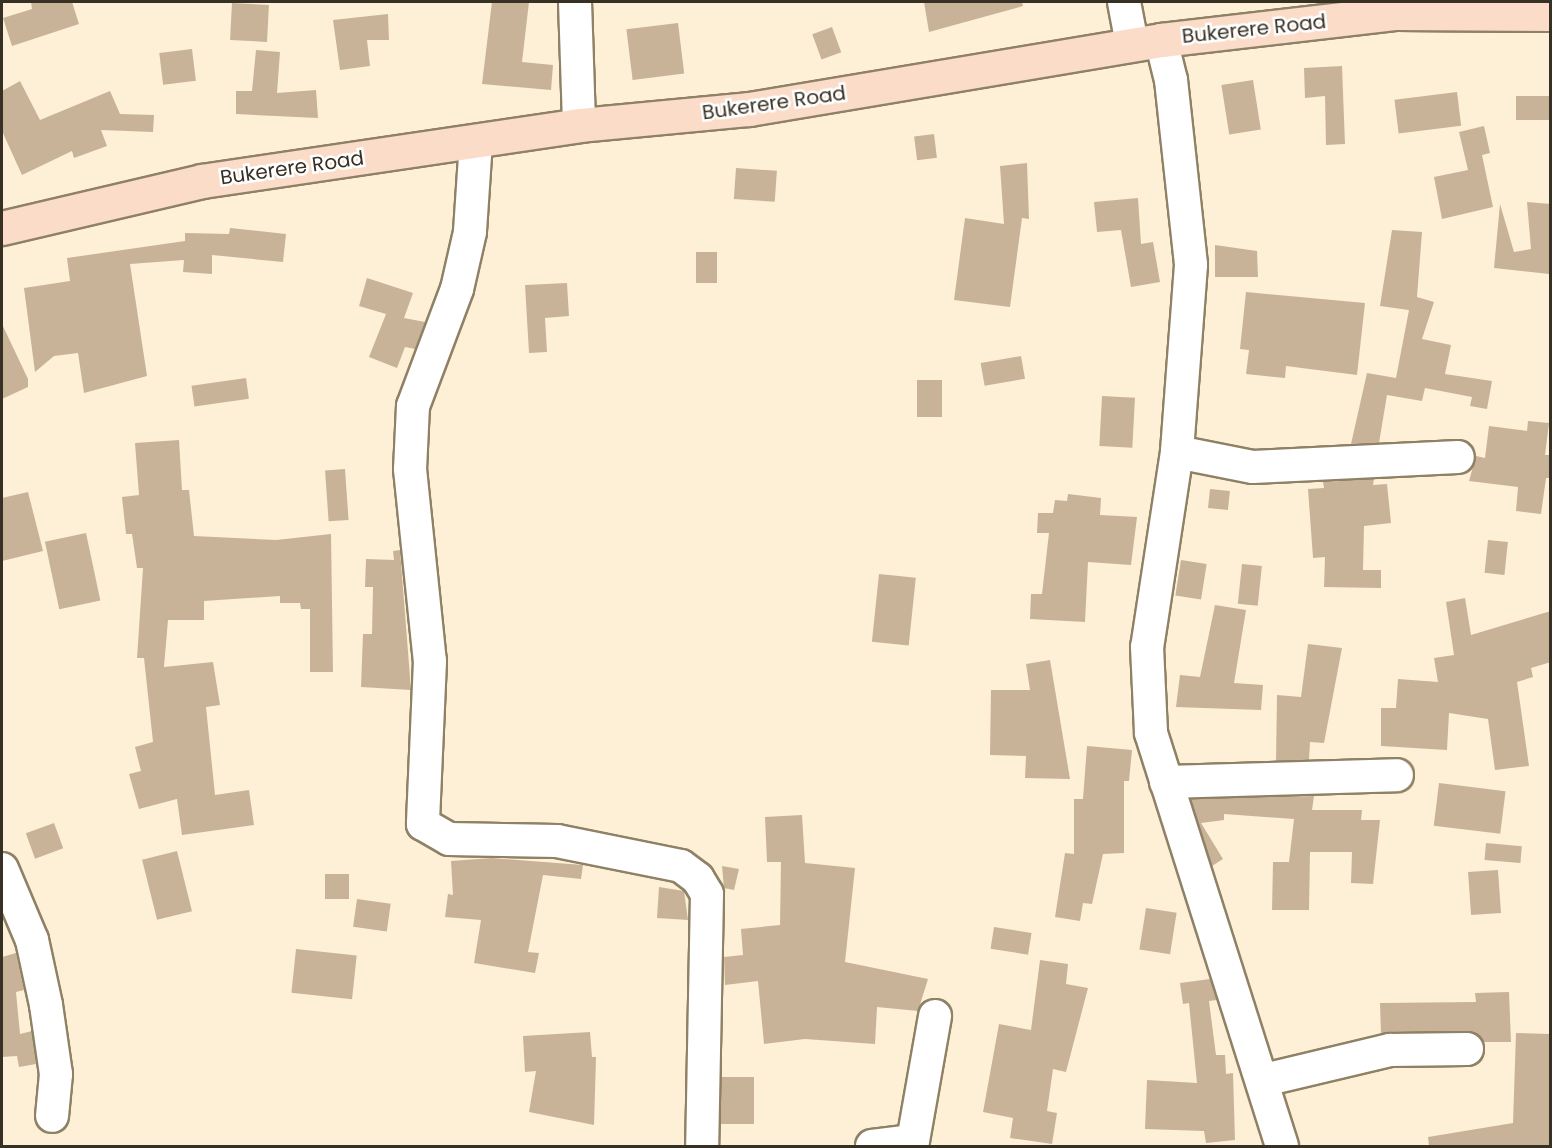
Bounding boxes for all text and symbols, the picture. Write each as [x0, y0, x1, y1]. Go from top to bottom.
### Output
street label: Bukerere Road [1181, 9, 1327, 49]
street label: Bukerere Road [701, 81, 847, 125]
street label: Bukerere Road [219, 146, 365, 190]

